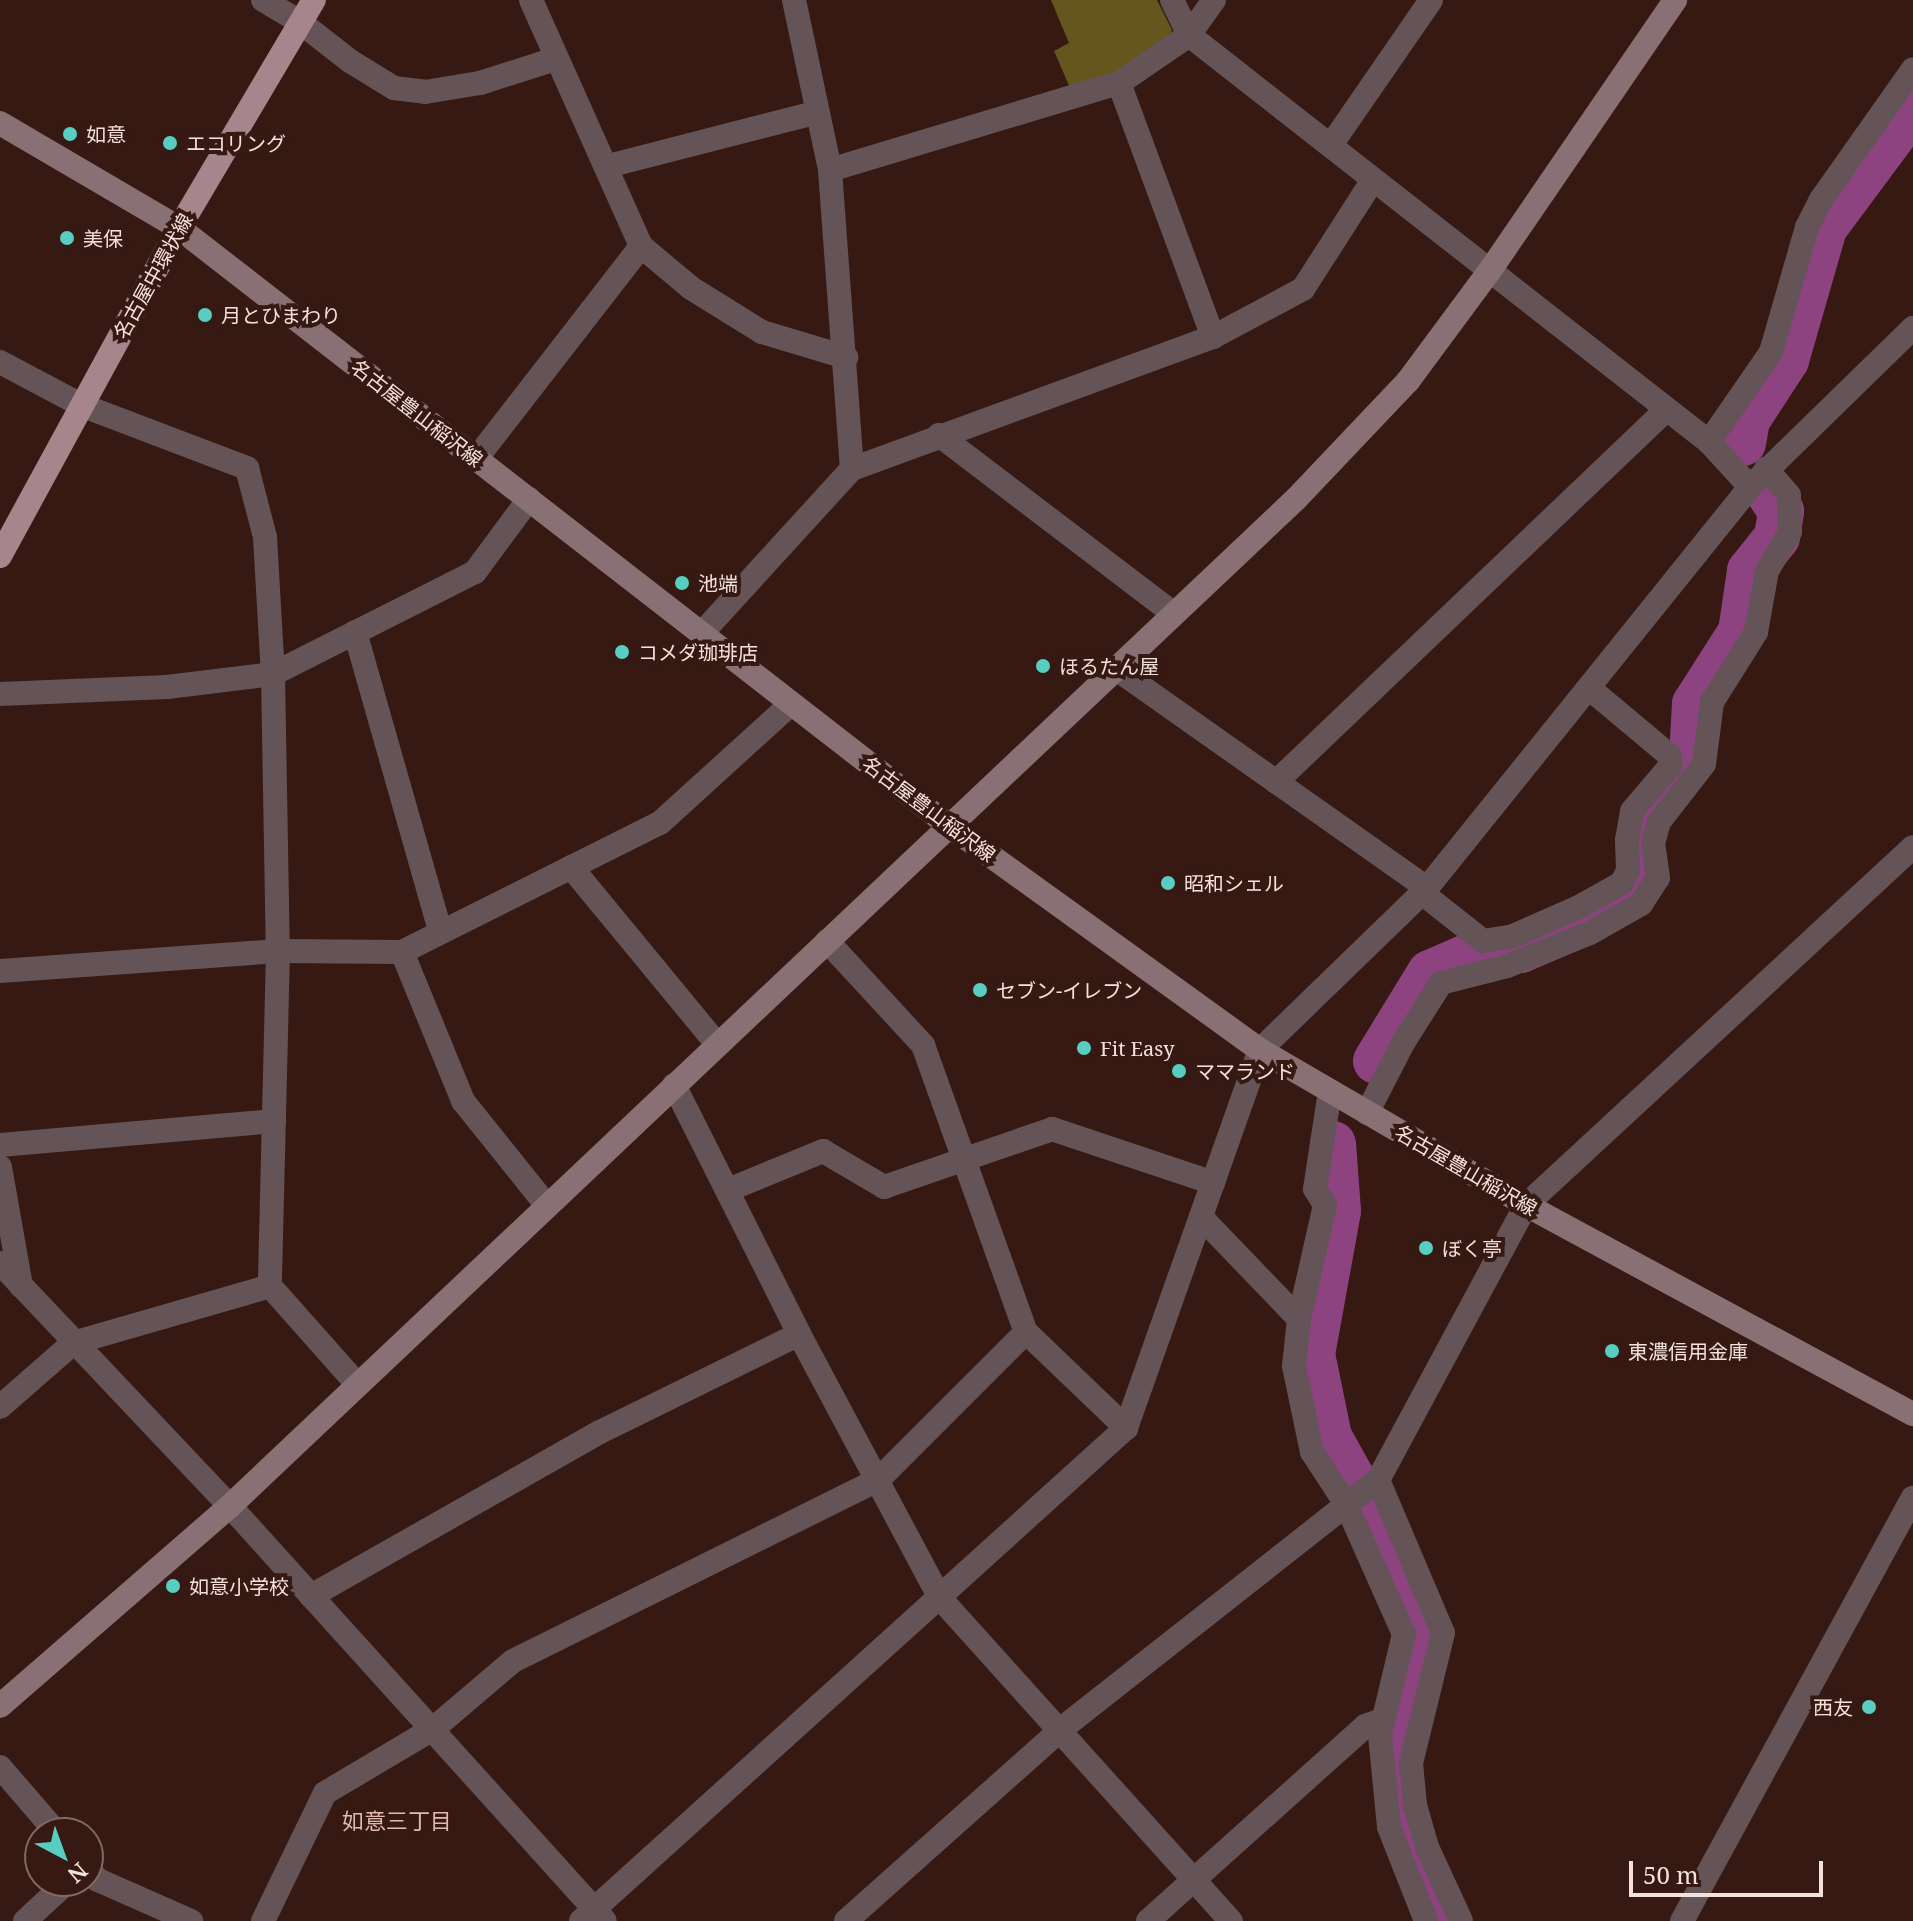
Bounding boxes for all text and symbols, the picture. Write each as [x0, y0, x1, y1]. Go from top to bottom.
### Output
place label: 如意 [86, 122, 126, 146]
marker: 如意 [61, 125, 79, 143]
place label: エコリング [186, 131, 286, 155]
marker: エコリング [161, 134, 179, 152]
street label: 名古屋中環状線 [109, 209, 197, 343]
place label: 美保 [83, 226, 123, 250]
marker: 美保 [58, 229, 76, 247]
place label: 月とひまわり [221, 303, 341, 327]
marker: 月とひまわり [196, 306, 214, 324]
street label: 名古屋豊山稲沢線 [347, 354, 487, 472]
place label: 池端 [698, 571, 738, 595]
marker: 池端 [673, 574, 691, 592]
place label: コメダ珈琲店 [638, 640, 758, 664]
marker: コメダ珈琲店 [613, 643, 631, 661]
place label: ほるたん屋 [1059, 654, 1159, 678]
marker: ほるたん屋 [1034, 657, 1052, 675]
street label: 名古屋豊山稲沢線 [858, 751, 1000, 867]
place label: 昭和シェル [1184, 871, 1284, 895]
marker: 昭和シェル [1159, 874, 1177, 892]
place label: セブン-イレブン [996, 978, 1142, 1002]
marker: セブン-イレブン [971, 981, 989, 999]
place label: Fit Easy [1100, 1036, 1174, 1060]
marker: Fit Easy [1075, 1039, 1093, 1057]
place label: ママランド [1195, 1059, 1295, 1083]
marker: ママランド [1170, 1062, 1188, 1080]
street label: 名古屋豊山稲沢線 [1391, 1120, 1541, 1220]
place label: ぼく亭 [1442, 1236, 1502, 1260]
marker: ぼく亭 [1417, 1239, 1435, 1257]
place label: 東濃信用金庫 [1628, 1339, 1748, 1363]
marker: 東濃信用金庫 [1603, 1342, 1621, 1360]
place label: 如意小学校 [189, 1574, 289, 1598]
marker: 如意小学校 [164, 1577, 182, 1595]
place label: 西友 [1813, 1695, 1853, 1719]
marker: 西友 [1860, 1698, 1878, 1716]
district label: 如意三丁目 [342, 1808, 452, 1834]
north arrow [24, 1817, 104, 1897]
scale bar [1633, 1845, 1827, 1895]
text: N [62, 1857, 95, 1891]
text: 50 m [1643, 1858, 1699, 1891]

